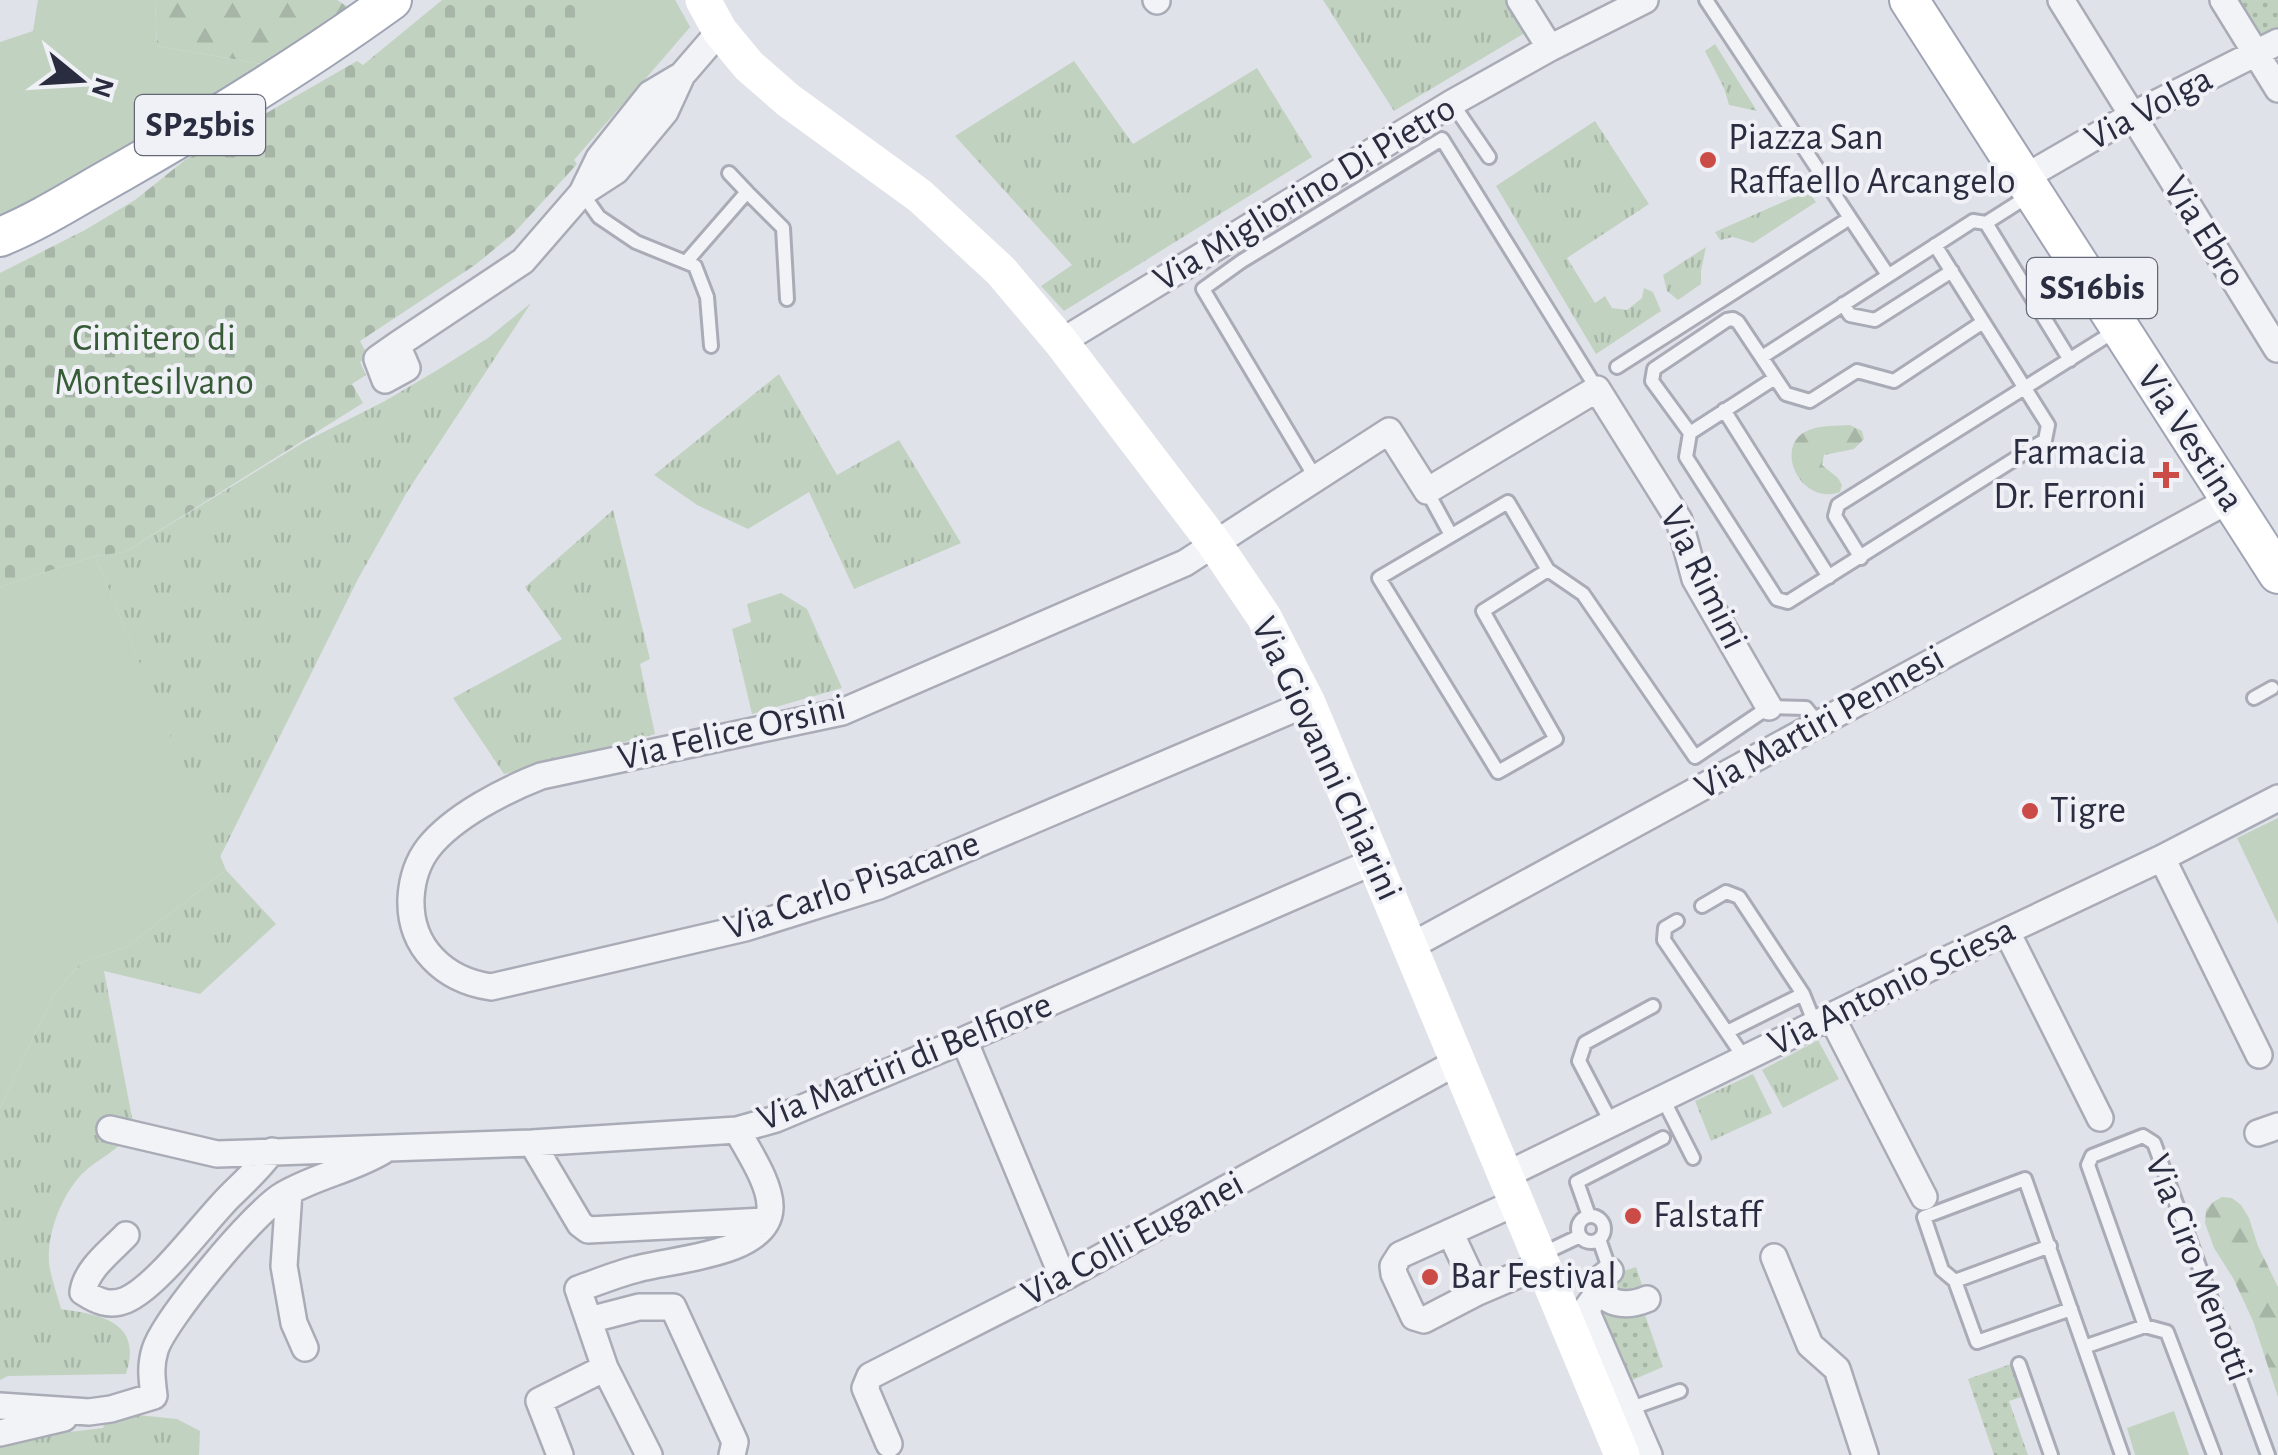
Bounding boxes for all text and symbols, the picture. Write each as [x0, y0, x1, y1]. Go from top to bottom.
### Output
north arrow [30, 30, 130, 130]
street label: Via Volga [2079, 60, 2219, 158]
text: N [86, 74, 118, 101]
street label: Via Migliorino Di Pietro [1148, 89, 1462, 299]
road number: SP25bis [135, 95, 265, 155]
place label: Piazza San Raffaello Arcangelo [1728, 119, 2016, 201]
marker: Piazza San Raffaello Arcangelo [1697, 149, 1719, 171]
street label: Via Ebro [2155, 170, 2253, 294]
road number: SS16bis [2027, 258, 2157, 318]
park label: Cimitero di Montesilvano [54, 320, 254, 402]
street label: Via Vestina [2129, 360, 2251, 518]
place label: Farmacia Dr. Ferroni [1993, 434, 2146, 516]
marker: Farmacia Dr. Ferroni [2155, 464, 2177, 486]
street label: Via Rimini [1652, 501, 1754, 655]
street label: Via Giovanni Chiarini [1244, 612, 1408, 906]
street label: Via Martiri Pennesi [1689, 639, 1951, 807]
street label: Via Felice Orsini [614, 688, 850, 778]
place label: Tigre [2050, 792, 2126, 830]
marker: Tigre [2019, 800, 2041, 822]
street label: Via Carlo Pisacane [720, 825, 984, 947]
street label: Via Antonio Sciesa [1763, 911, 2021, 1063]
street label: Via Martiri di Belfiore [752, 986, 1058, 1138]
street label: Via Ciro Menotti [2137, 1150, 2259, 1386]
street label: Via Colli Euganei [1016, 1165, 1250, 1313]
place label: Falstaff [1653, 1197, 1764, 1235]
marker: Falstaff [1622, 1205, 1644, 1227]
place label: Bar Festival [1450, 1258, 1617, 1296]
marker: Bar Festival [1419, 1266, 1441, 1288]

